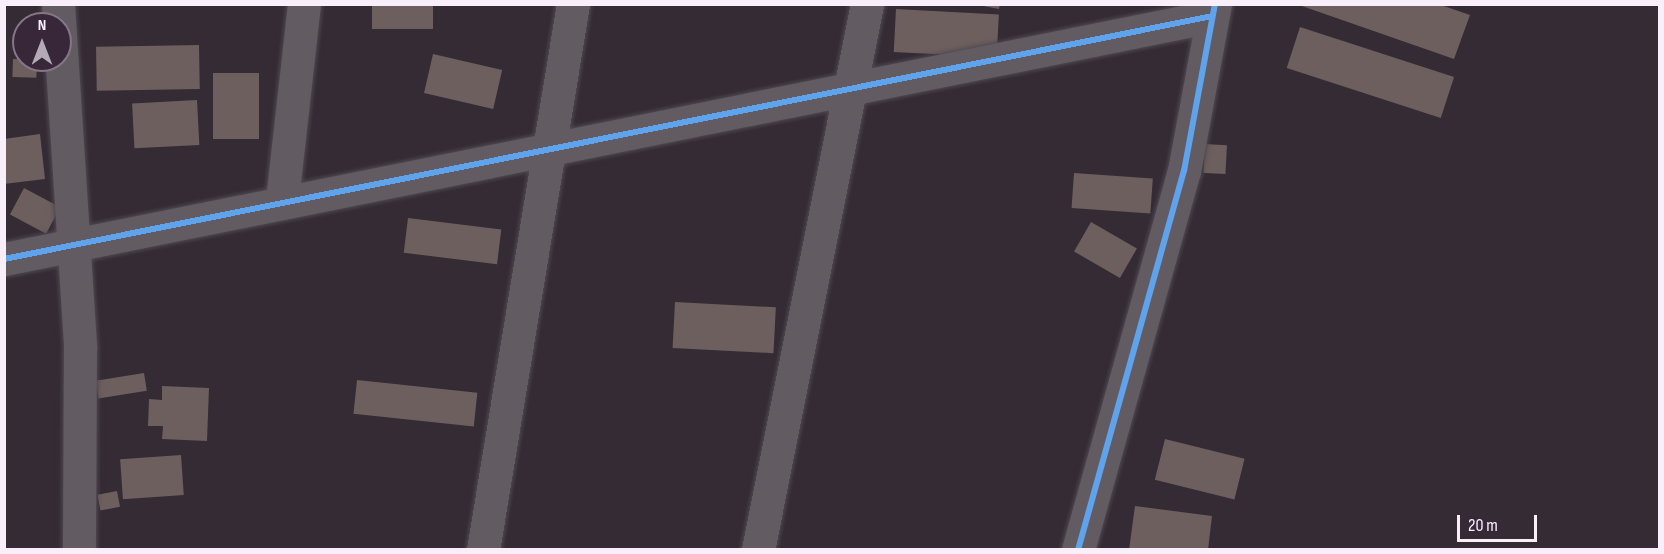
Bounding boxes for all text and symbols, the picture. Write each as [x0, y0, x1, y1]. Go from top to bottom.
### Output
north arrow [12, 12, 72, 72]
text: N [38, 16, 46, 35]
scale bar [1460, 503, 1540, 541]
text: 20 m [1468, 515, 1498, 536]

